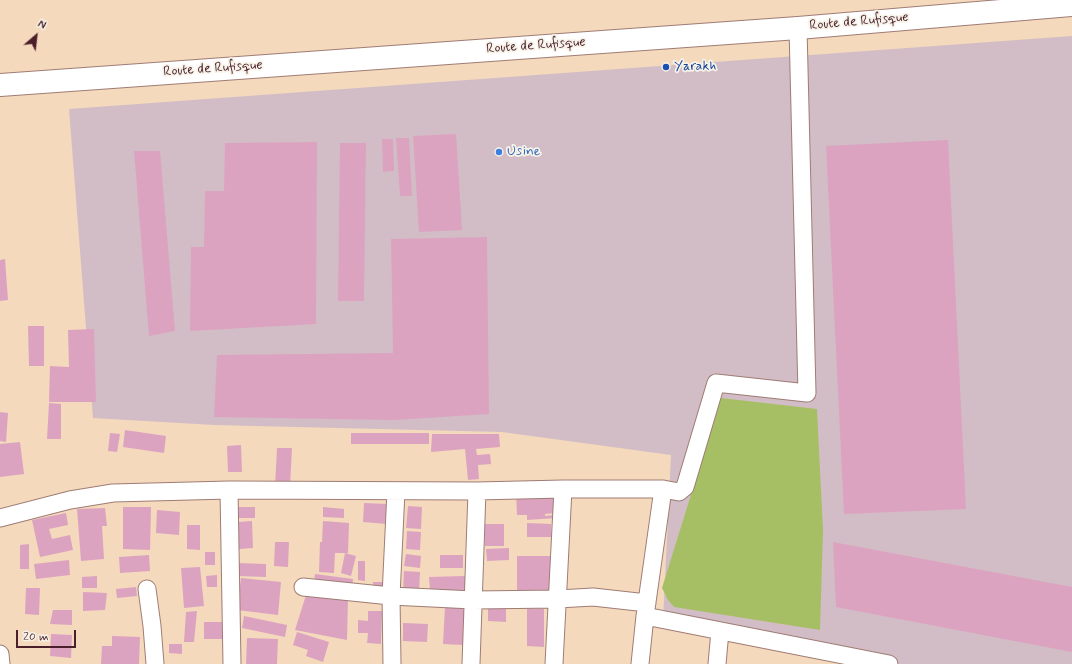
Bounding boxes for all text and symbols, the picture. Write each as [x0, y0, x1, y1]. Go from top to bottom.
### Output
street label: Route de Rufisque [809, 9, 909, 35]
north arrow [16, 16, 56, 56]
text: N [35, 18, 48, 33]
street label: Route de Rufisque [486, 34, 586, 58]
street label: Route de Rufisque [163, 57, 263, 81]
place label: Yarakh [674, 59, 716, 75]
marker: Yarakh [661, 62, 671, 72]
place label: Usine [507, 144, 540, 160]
marker: Usine [494, 147, 504, 157]
scale bar [18, 622, 78, 648]
text: 20 m [23, 629, 49, 645]

